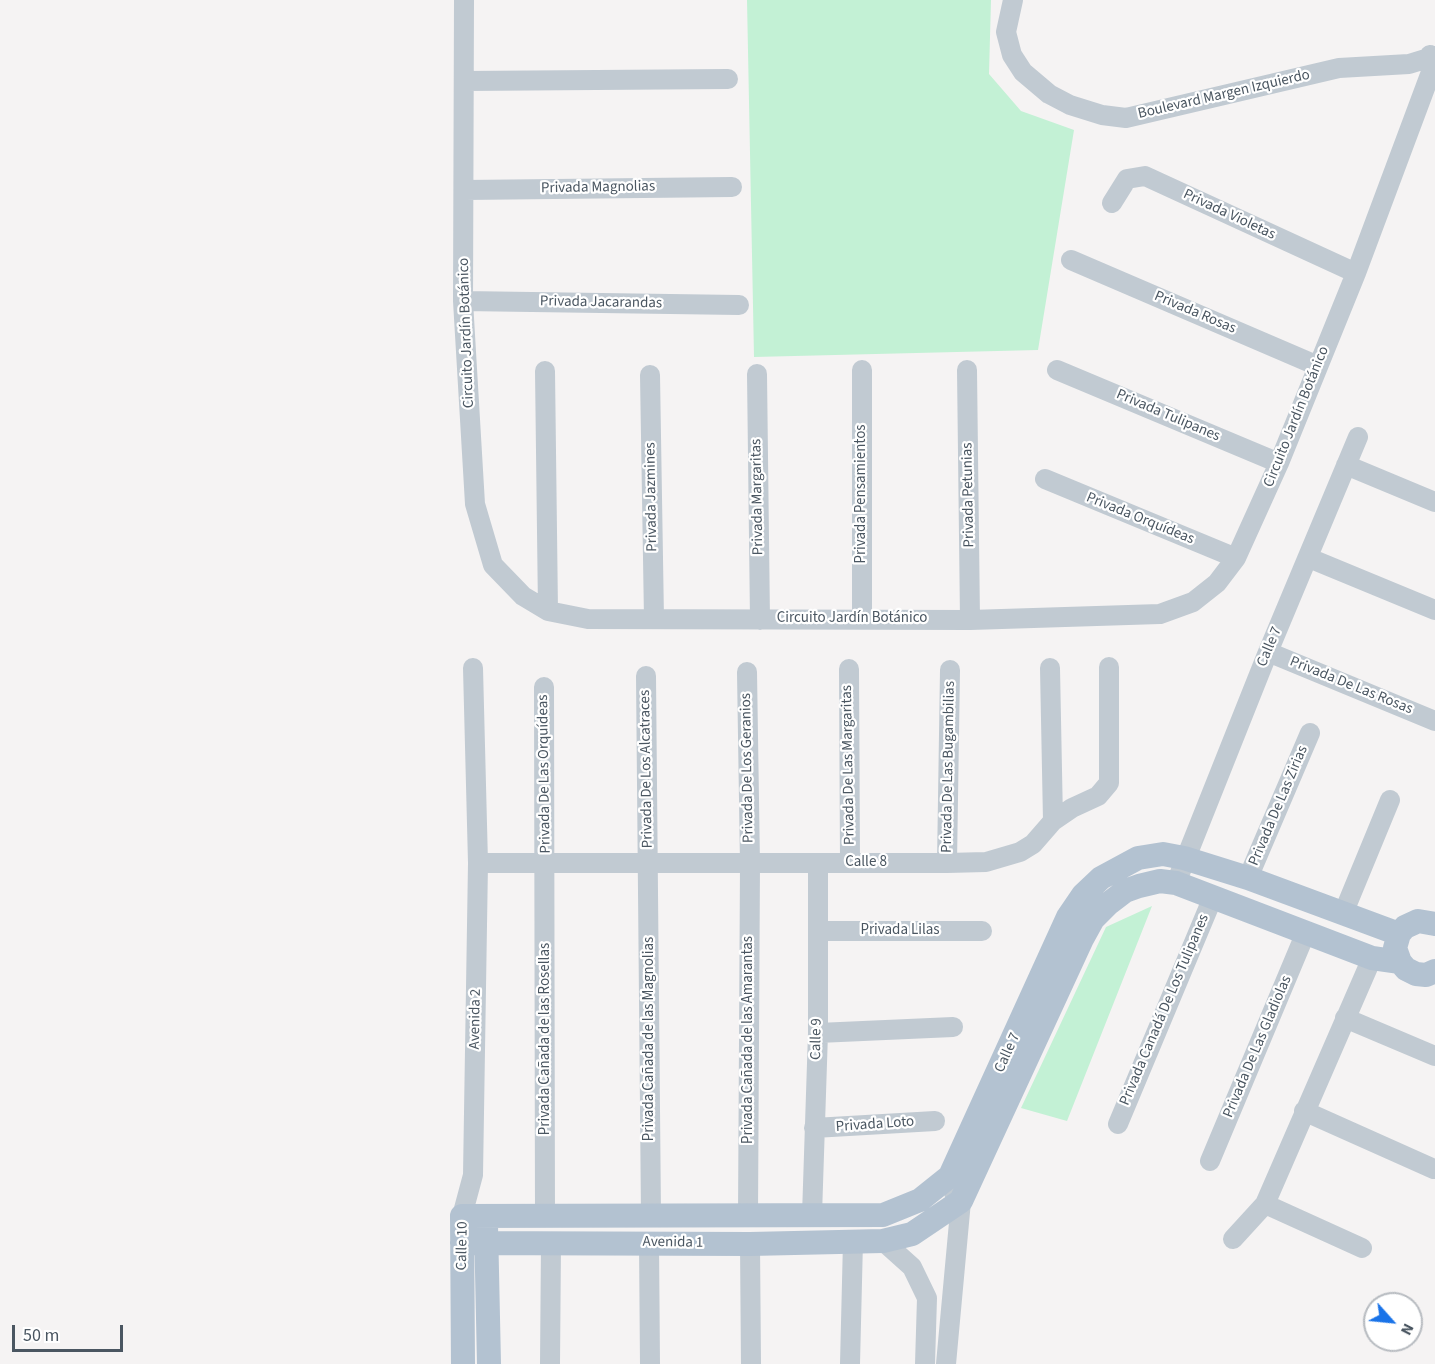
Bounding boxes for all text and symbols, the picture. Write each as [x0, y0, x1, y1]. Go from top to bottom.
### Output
street label: Boulevard Margen Izquierdo [1136, 66, 1312, 124]
street label: Privada Magnolias [541, 178, 655, 198]
street label: Privada Violetas [1180, 186, 1278, 244]
street label: Circuito Jardín Botánico [455, 257, 479, 409]
street label: Privada Rosas [1151, 288, 1239, 338]
street label: Privada Jacarandas [540, 293, 662, 313]
street label: Circuito Jardín Botánico [1260, 344, 1334, 490]
street label: Privada Tulipanes [1113, 386, 1223, 446]
street label: Privada Pensamientos [853, 424, 871, 564]
street label: Privada Margaritas [748, 439, 768, 555]
street label: Privada Jazmines [642, 442, 662, 552]
street label: Privada Petunias [959, 442, 979, 548]
street label: Privada Orquídeas [1083, 489, 1197, 549]
street label: Circuito Jardín Botánico [777, 610, 927, 628]
street label: Calle 7 [1254, 624, 1286, 670]
street label: Privada De Las Rosas [1287, 653, 1415, 719]
street label: Privada De Las Bugambilias [939, 681, 959, 853]
street label: Privada De Las Margaritas [839, 685, 859, 845]
street label: Privada De Los Alcatraces [637, 690, 657, 848]
street label: Privada De Los Geranios [738, 693, 758, 843]
street label: Privada De Las Orquídeas [535, 694, 555, 854]
street label: Privada De Las Zirias [1246, 743, 1312, 869]
street label: Calle 8 [845, 854, 887, 872]
street label: Privada Canadá De Los Tulipanes [1116, 912, 1214, 1108]
street label: Privada Lilas [860, 922, 940, 940]
street label: Privada Cañada de las Amarantas [740, 936, 758, 1144]
street label: Privada Cañada de las Magnolias [641, 937, 659, 1141]
street label: Privada Cañada de las Rosellas [537, 943, 555, 1135]
street label: Privada De Las Gladiolas [1220, 973, 1296, 1121]
street label: Avenida 2 [466, 989, 486, 1049]
street label: Calle 9 [808, 1018, 826, 1060]
street label: Calle 7 [991, 1030, 1025, 1076]
street label: Privada Loto [835, 1113, 915, 1137]
street label: Calle 10 [454, 1221, 472, 1271]
street label: Avenida 1 [643, 1233, 703, 1253]
north arrow [1363, 1292, 1423, 1352]
scale bar [15, 1313, 126, 1351]
text: N [1395, 1320, 1419, 1339]
text: 50 m [23, 1323, 59, 1348]

